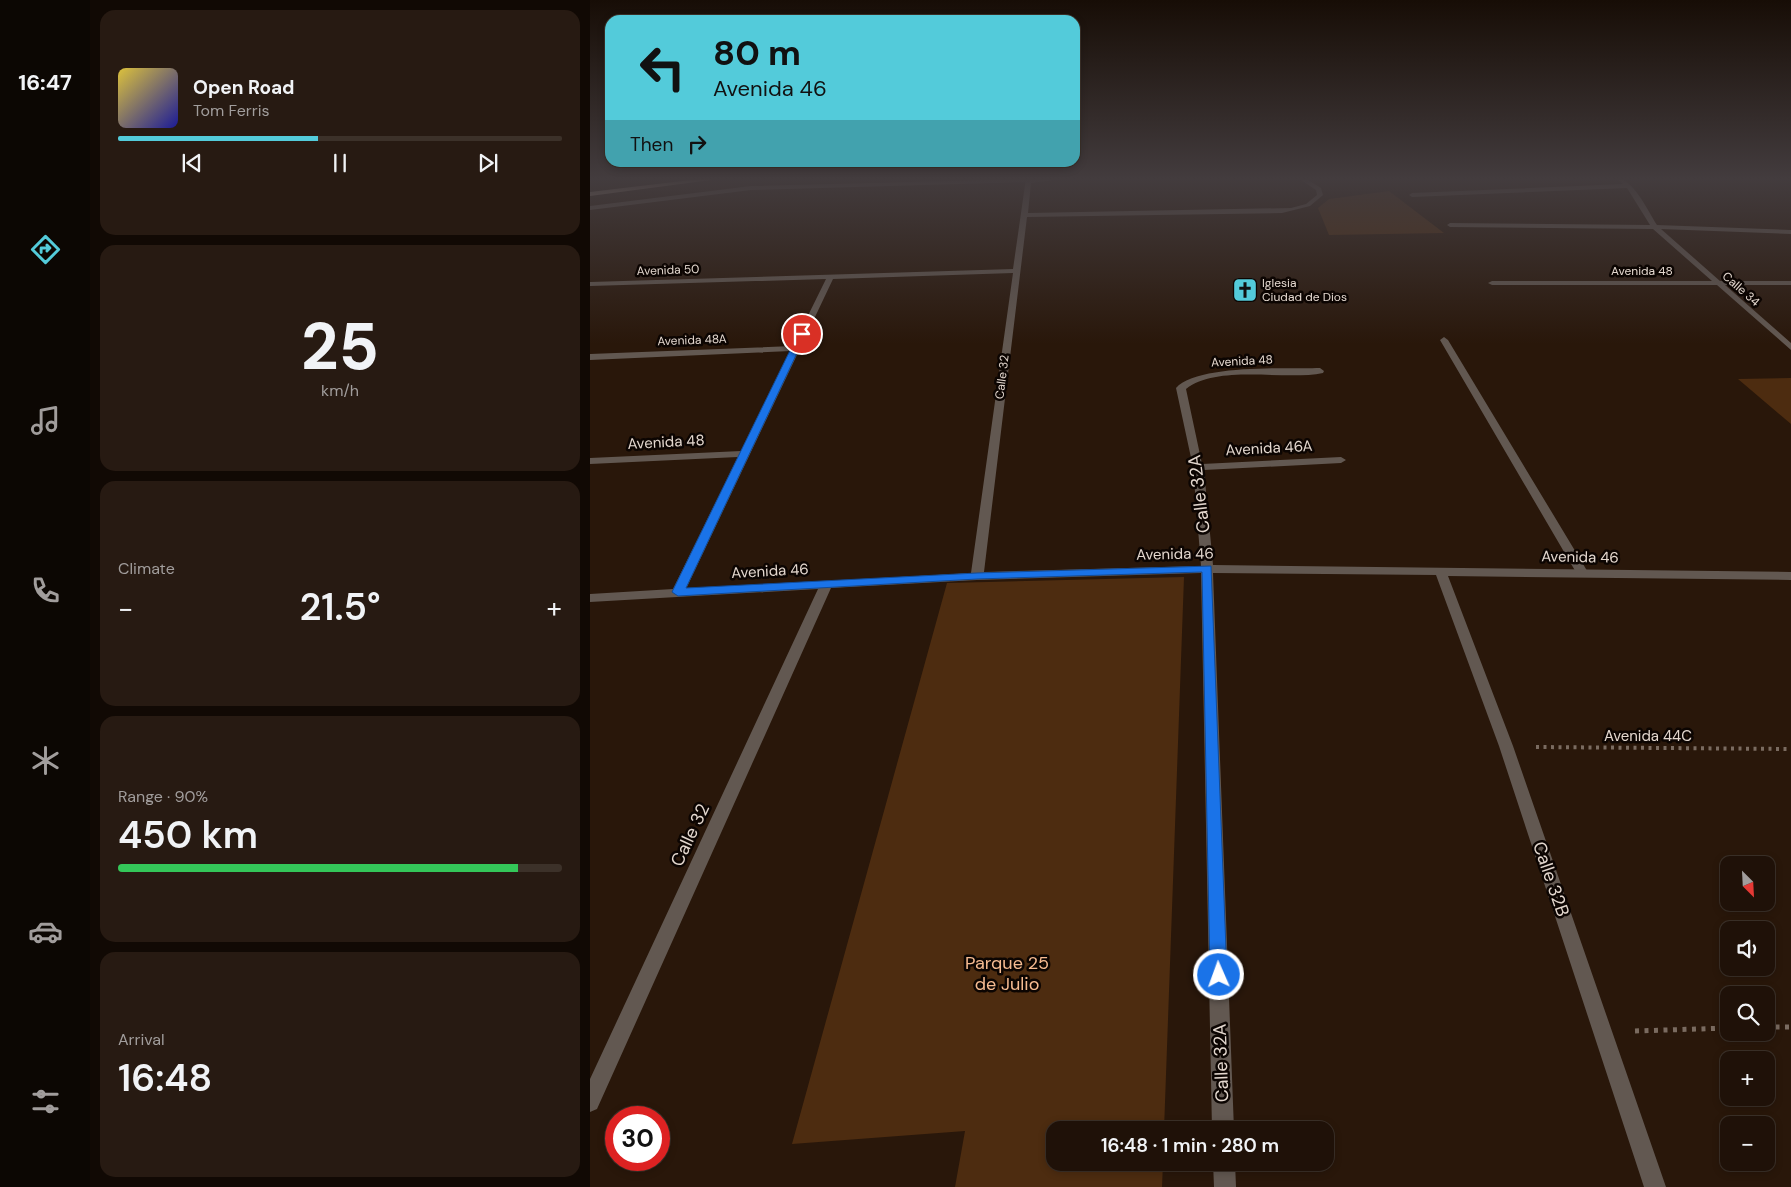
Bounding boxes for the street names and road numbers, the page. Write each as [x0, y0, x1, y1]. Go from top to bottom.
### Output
street label: Avenida 50 [636, 261, 700, 279]
street label: Avenida 48 [1611, 263, 1673, 279]
street label: Calle 34 [1719, 268, 1763, 310]
street label: Avenida 48A [657, 331, 727, 349]
street label: Avenida 48 [1211, 351, 1273, 371]
street label: Calle 32 [991, 354, 1013, 400]
street label: Avenida 48 [627, 430, 705, 454]
street label: Avenida 46A [1225, 436, 1313, 460]
street label: Calle 32A [1182, 453, 1216, 535]
street label: Avenida 46 [1136, 543, 1214, 565]
street label: Avenida 46 [1541, 546, 1619, 568]
street label: Avenida 46 [731, 559, 809, 583]
street label: Avenida 44C [1604, 726, 1692, 746]
street label: Calle 32 [665, 800, 715, 870]
street label: Calle 32B [1527, 838, 1575, 920]
street label: Calle 32A [1208, 1023, 1234, 1103]

